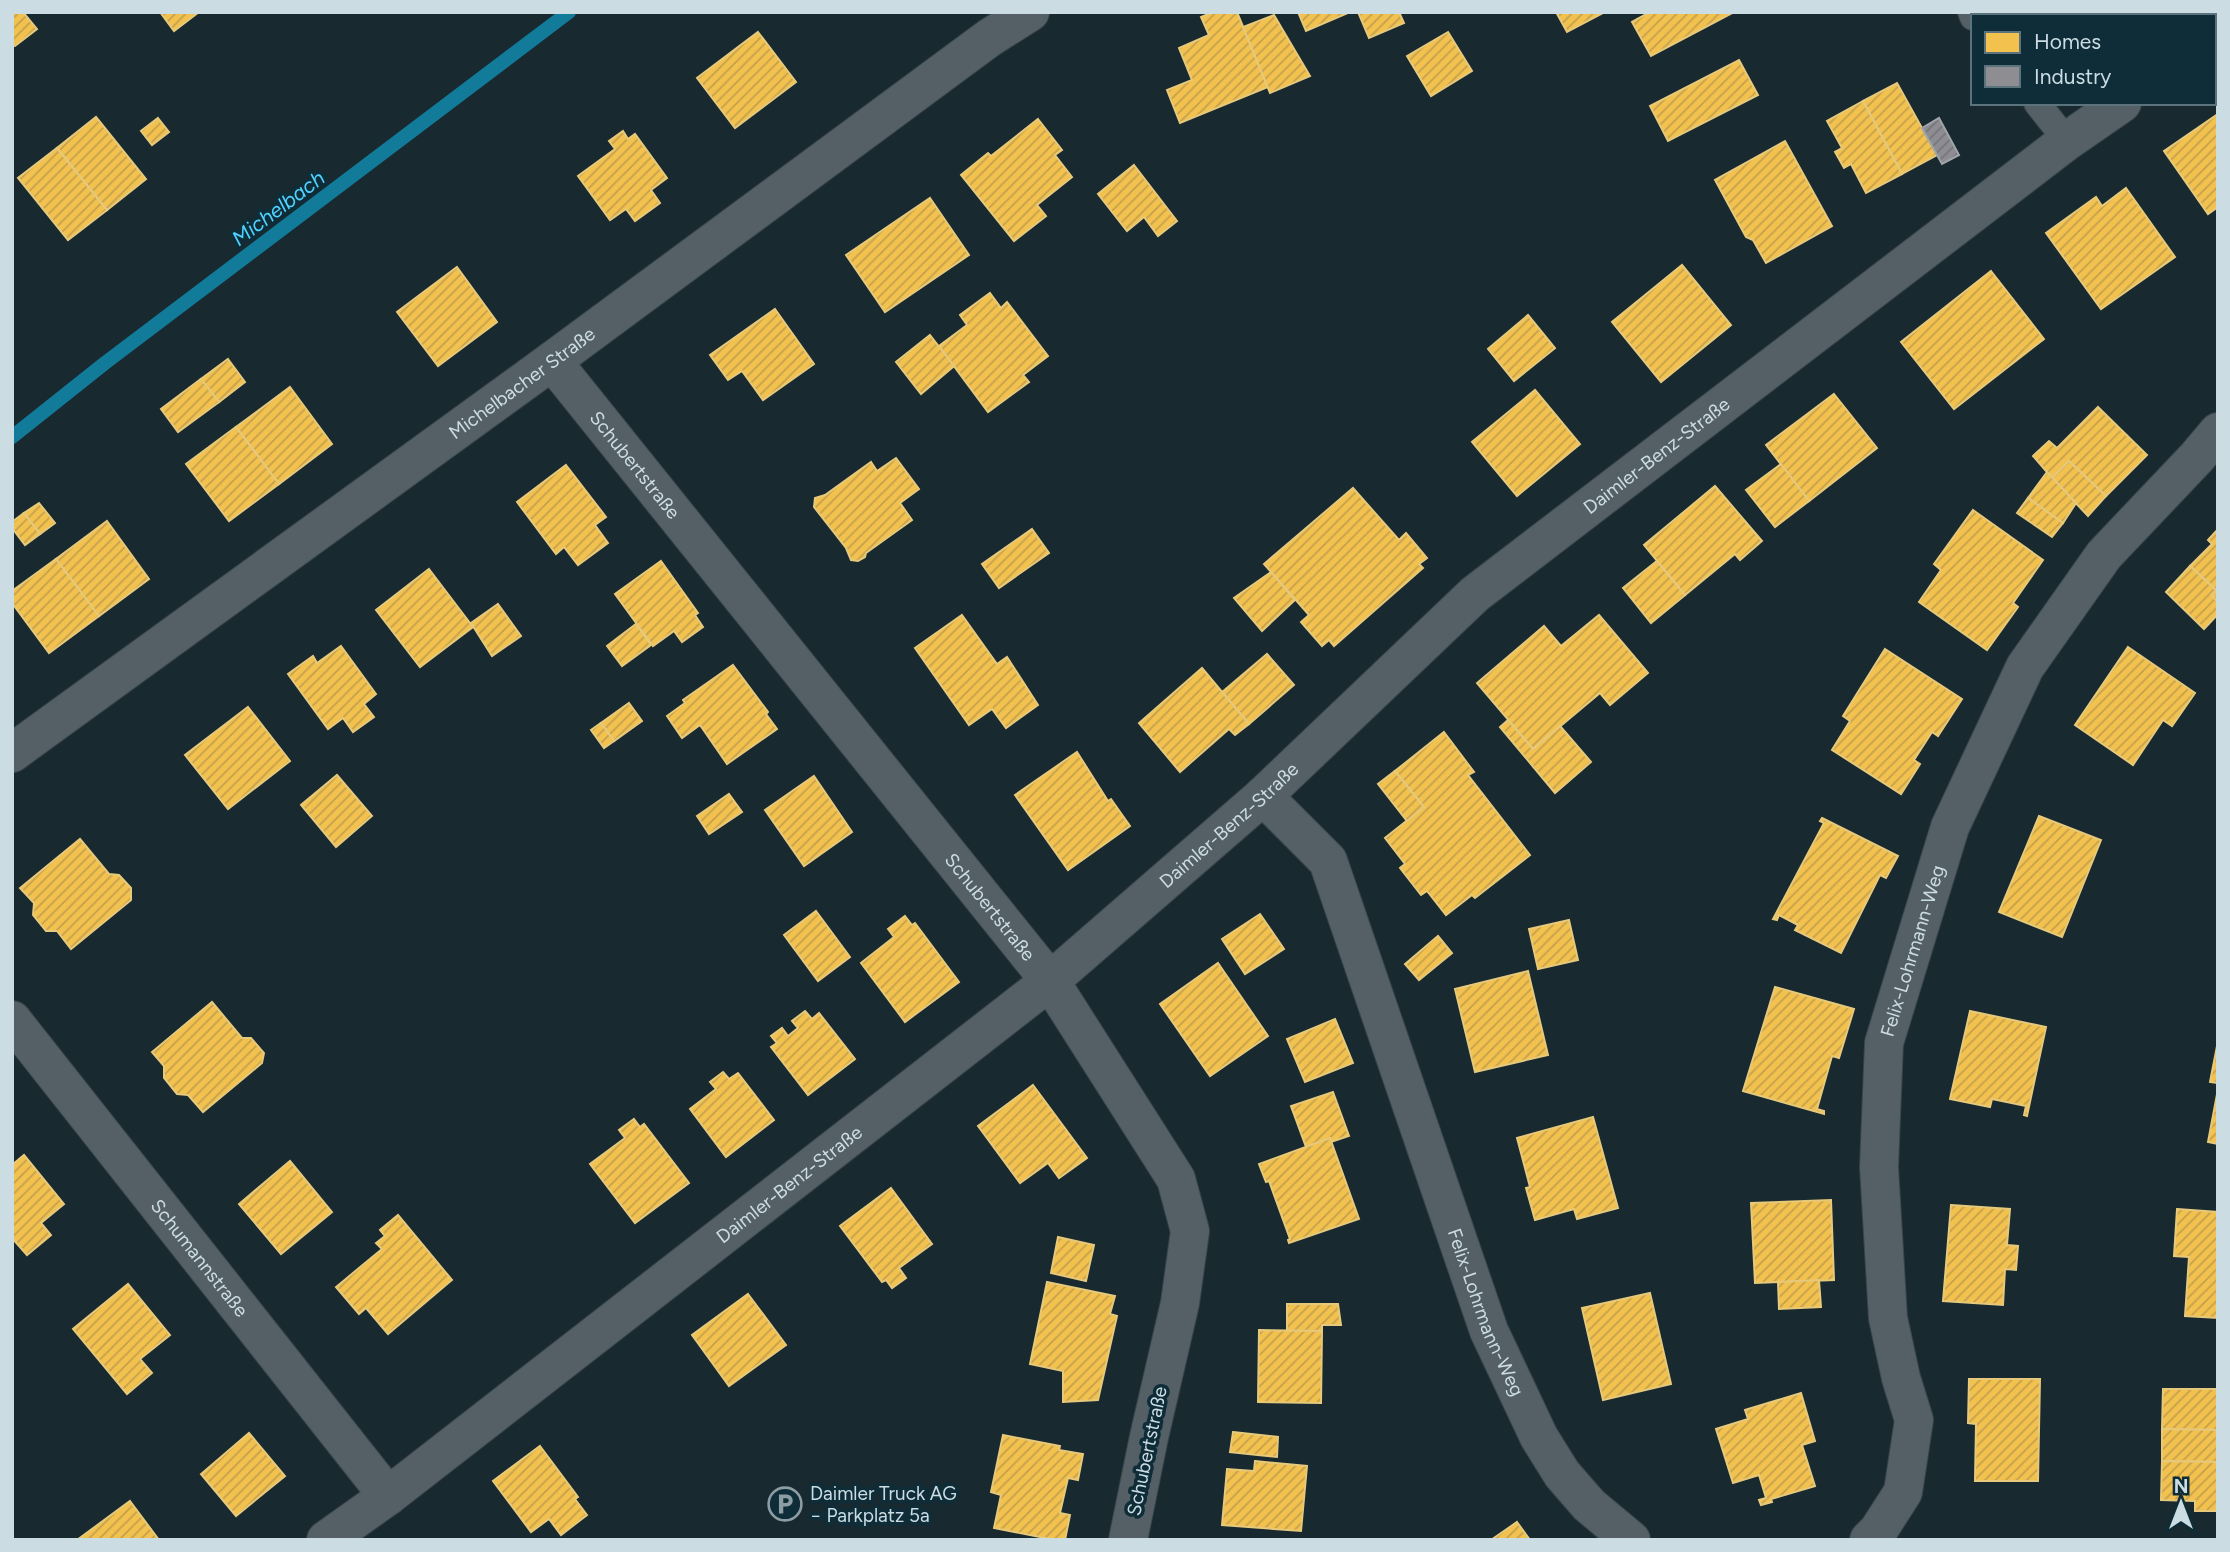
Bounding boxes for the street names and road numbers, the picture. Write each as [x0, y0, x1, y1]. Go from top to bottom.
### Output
street label: Michelbacher Straße [444, 322, 599, 444]
street label: Daimler-Benz-Straße [1579, 392, 1734, 519]
street label: Schubertstraße [585, 406, 685, 523]
street label: Daimler-Benz-Straße [1154, 757, 1303, 893]
street label: Schubertstraße [940, 848, 1041, 965]
street label: Felix-Lohrmann-Weg [1875, 862, 1949, 1039]
street label: Daimler-Benz-Straße [712, 1120, 866, 1248]
street label: Schumannstraße [146, 1194, 253, 1321]
street label: Felix-Lohrmann-Weg [1443, 1225, 1529, 1400]
street label: Schubertstraße [1122, 1384, 1172, 1518]

